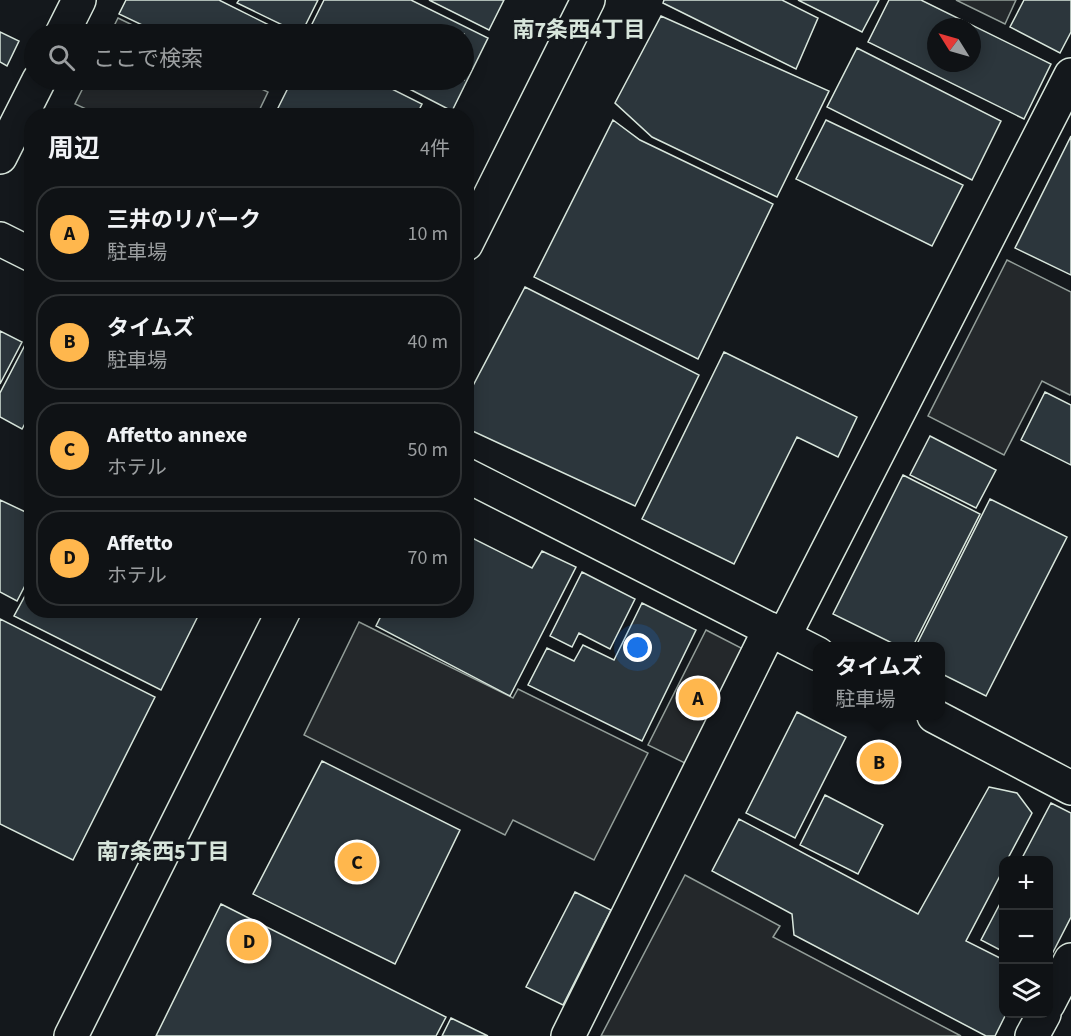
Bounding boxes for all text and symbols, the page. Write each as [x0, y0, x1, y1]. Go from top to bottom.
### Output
district label: 南7条西4丁目 [512, 14, 646, 46]
north arrow [927, 18, 981, 72]
search box [24, 24, 474, 90]
icon: search [45, 41, 78, 74]
text: ここで検索 [93, 43, 203, 75]
text: 周辺 [48, 130, 100, 167]
text: 4件 [420, 135, 450, 163]
text: 三井のリパーク [107, 204, 261, 236]
text: A [64, 220, 75, 248]
text: 10 m [408, 220, 448, 248]
text: 駐車場 [107, 239, 167, 267]
text: タイムズ [107, 312, 195, 344]
text: B [63, 328, 76, 356]
text: 40 m [408, 328, 448, 356]
text: 駐車場 [107, 347, 167, 375]
text: Affetto annexe [107, 419, 247, 451]
text: C [64, 436, 75, 464]
text: 50 m [408, 436, 448, 464]
text: ホテル [107, 454, 167, 482]
text: Affetto [107, 527, 173, 559]
text: D [63, 544, 76, 572]
text: 70 m [408, 544, 448, 572]
text: ホテル [107, 562, 167, 590]
your location [623, 633, 652, 662]
popup [813, 642, 945, 720]
text: タイムズ [835, 651, 923, 683]
pin: A [678, 676, 718, 720]
text: 駐車場 [835, 686, 895, 714]
pin: B [860, 740, 898, 784]
district label: 南7条西5丁目 [96, 836, 230, 868]
pin: C [338, 840, 376, 884]
map controls [999, 856, 1053, 1018]
button: + [999, 856, 1053, 910]
button: − [999, 910, 1053, 964]
pin: D [230, 918, 268, 964]
button: layers [999, 964, 1053, 1018]

